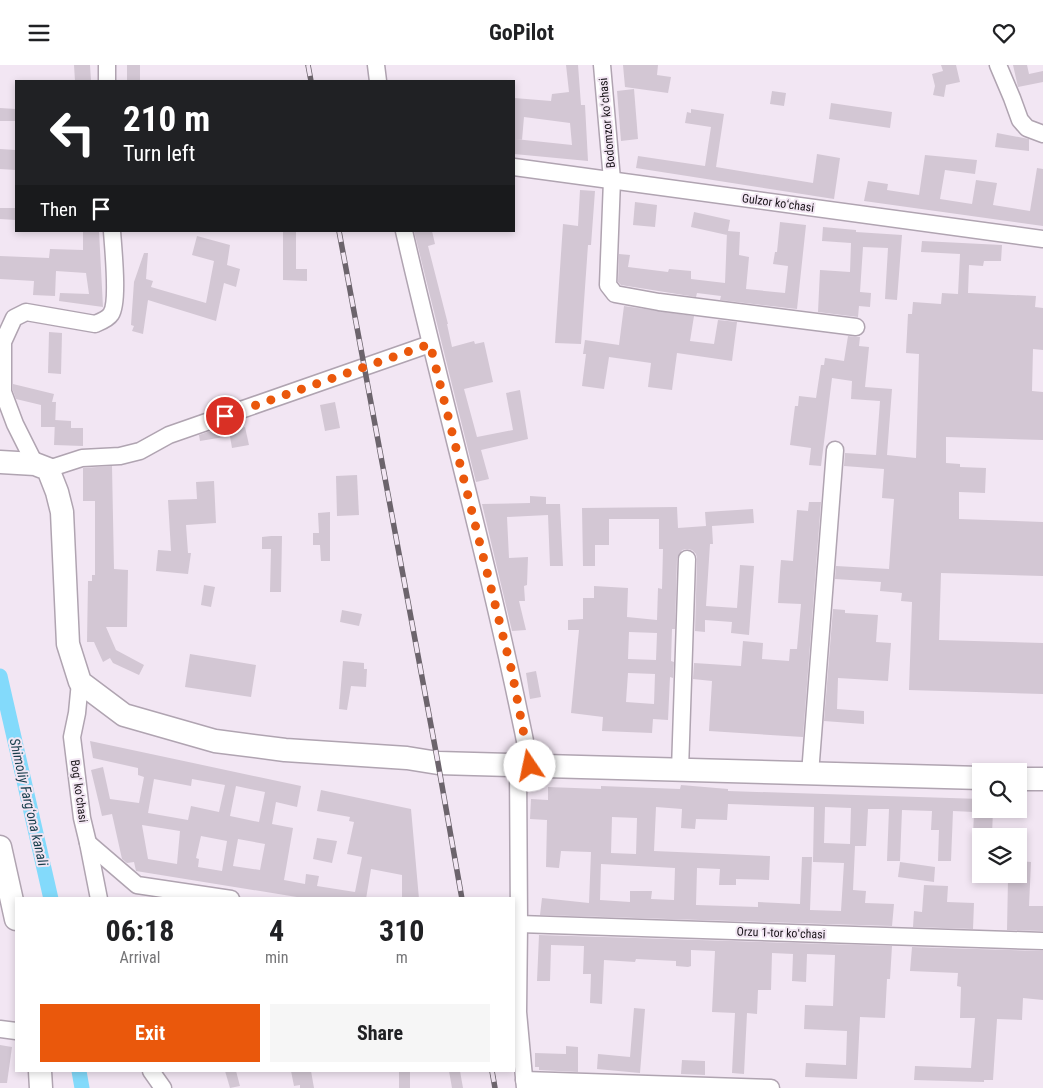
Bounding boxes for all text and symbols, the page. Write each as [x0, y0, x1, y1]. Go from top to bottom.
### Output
icon: menu [25, 19, 53, 47]
icon: heart [990, 19, 1018, 47]
text: GoPilot [489, 20, 554, 45]
street label: Bodomzor koʻchasi [596, 77, 618, 169]
text: 210 m [123, 99, 210, 140]
icon: left [40, 100, 105, 165]
text: Turn left [123, 141, 195, 166]
street label: Gulzor koʻchasi [741, 191, 815, 215]
icon: arrive [87, 195, 115, 223]
text: Then [40, 198, 77, 221]
pin [204, 395, 246, 437]
icon: arrive [211, 402, 239, 430]
water label: Shimoliy Fargʻona kanali [7, 737, 52, 868]
position arrow [503, 739, 555, 791]
street label: Bogʻ koʻchasi [68, 759, 90, 823]
map controls [972, 763, 1027, 883]
button: search [972, 763, 1027, 818]
button: layers [972, 828, 1027, 883]
text: 06:18 [106, 913, 174, 948]
text: 4 [269, 913, 284, 948]
text: 310 [379, 913, 424, 948]
street label: Orzu 1-tor koʻchasi [736, 924, 826, 942]
text: Arrival [120, 948, 160, 967]
text: min [265, 948, 288, 967]
text: m [396, 948, 408, 967]
button: Exit [40, 1004, 260, 1062]
button: Share [270, 1004, 490, 1062]

